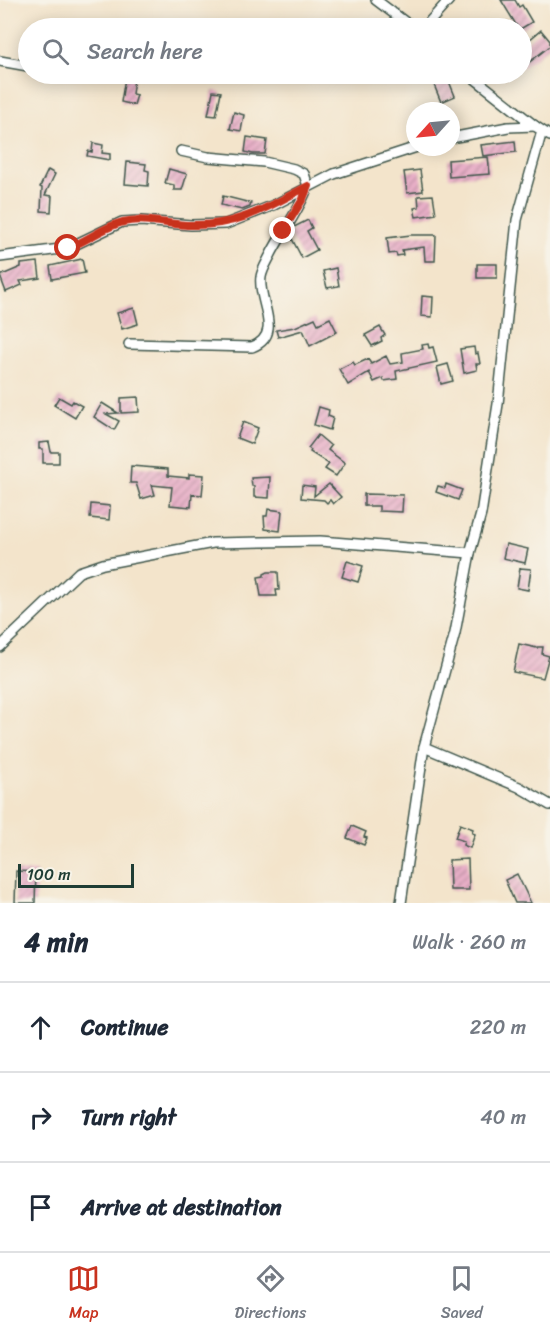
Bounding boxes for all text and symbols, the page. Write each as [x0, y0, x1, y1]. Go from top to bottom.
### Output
search box [18, 18, 532, 84]
text: Search here [87, 32, 203, 71]
icon: search [39, 35, 72, 68]
north arrow [406, 102, 460, 156]
route end [269, 217, 295, 243]
route start [54, 234, 80, 260]
text: 100 m [27, 860, 71, 889]
scale bar [18, 861, 134, 888]
text: 4 min [24, 919, 88, 965]
text: Walk · 260 m [412, 925, 526, 960]
text: Continue [81, 1008, 169, 1047]
text: 220 m [470, 1010, 526, 1045]
icon: ahead [24, 1011, 57, 1044]
text: Turn right [81, 1098, 176, 1137]
text: 40 m [480, 1100, 526, 1135]
icon: right [24, 1101, 57, 1134]
text: Arrive at destination [81, 1188, 282, 1227]
icon: arrive [24, 1191, 57, 1224]
tab: Map [67, 1262, 100, 1327]
tab: Directions [235, 1262, 306, 1327]
tab: Saved [441, 1262, 483, 1327]

